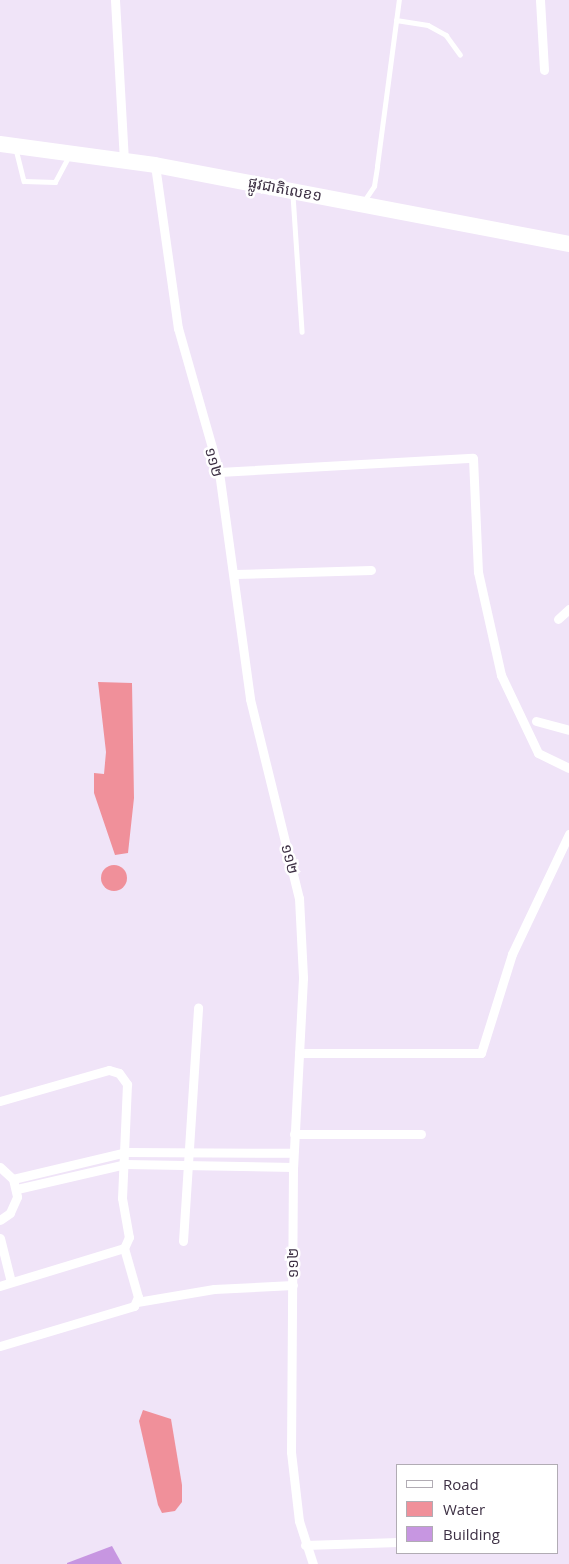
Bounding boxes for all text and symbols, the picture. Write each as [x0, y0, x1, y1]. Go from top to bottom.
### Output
street label: ផ្លូវជាតិលេខ១ [246, 173, 324, 205]
street label: ១១២ [201, 445, 227, 479]
street label: ១១២ [278, 842, 302, 876]
street label: ១១២ [284, 1248, 302, 1278]
legend [396, 1464, 559, 1554]
text: Road [443, 1474, 479, 1494]
text: Water [443, 1499, 485, 1519]
text: Building [443, 1524, 500, 1544]

